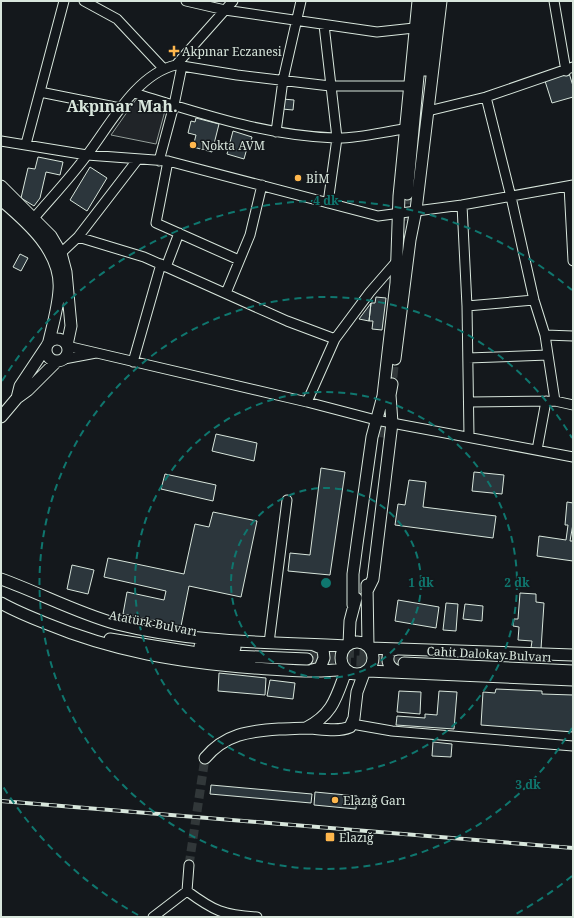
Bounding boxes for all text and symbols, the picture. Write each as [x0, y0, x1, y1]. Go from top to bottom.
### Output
place label: Akpınar Eczanesi [182, 43, 282, 60]
marker: Akpınar Eczanesi [169, 46, 179, 56]
district label: Akpınar Mah. [66, 95, 178, 117]
place label: Nokta AVM [201, 137, 265, 154]
marker: Nokta AVM [188, 140, 198, 150]
place label: BİM [306, 170, 330, 187]
marker: BİM [293, 173, 303, 183]
text: 4 dk [313, 192, 339, 209]
text: 1 dk [408, 574, 434, 591]
text: 2 dk [504, 574, 530, 591]
centre of rings [319, 576, 333, 590]
street label: Atatürk Bulvarı [107, 606, 199, 640]
street label: Cahit Dalokay Bulvarı [426, 642, 552, 666]
text: 3 dk [515, 776, 541, 793]
place label: Elazığ Garı [343, 792, 405, 809]
marker: Elazığ Garı [330, 795, 340, 805]
place label: Elazığ [339, 829, 374, 846]
marker: Elazığ [324, 831, 336, 843]

